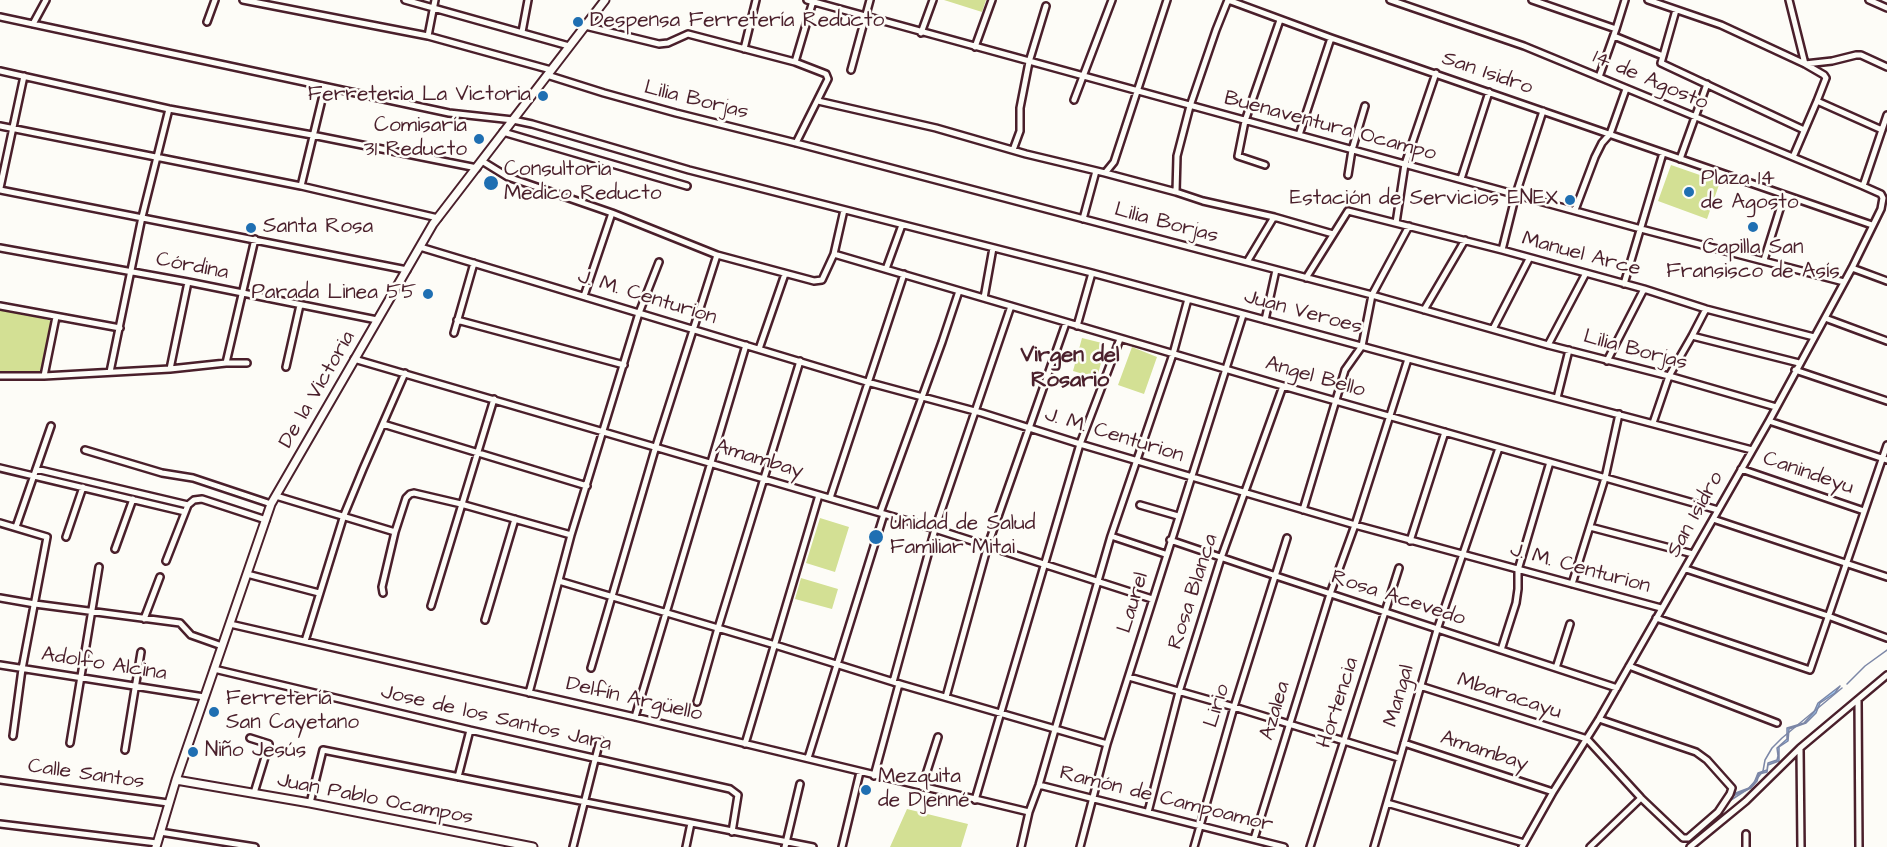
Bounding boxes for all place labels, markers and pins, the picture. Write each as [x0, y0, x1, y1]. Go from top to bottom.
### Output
place label: Despensa Ferretería Reducto [590, 9, 884, 35]
marker: Despensa Ferretería Reducto [571, 15, 585, 29]
place label: Ferreteria La Victoria [308, 83, 531, 109]
marker: Ferreteria La Victoria [536, 89, 550, 103]
place label: Comisaría 31 Reducto [364, 114, 467, 164]
marker: Comisaría 31 Reducto [472, 132, 486, 146]
place label: Consultoria Medico Reducto [504, 158, 662, 208]
place label: Plaza 14 de Agosto [1701, 167, 1798, 217]
marker: Consultoria Medico Reducto [482, 174, 500, 192]
marker: Plaza 14 de Agosto [1682, 185, 1696, 199]
place label: Estación de Servicios ENEX [1290, 187, 1558, 213]
marker: Estación de Servicios ENEX [1563, 193, 1577, 207]
place label: Santa Rosa [263, 215, 373, 241]
marker: Capilla San Fransisco de Asís [1746, 220, 1760, 234]
marker: Santa Rosa [244, 221, 258, 235]
place label: Capilla San Fransisco de Asís [1666, 236, 1840, 286]
place label: Parada Linea 55 [251, 281, 416, 307]
marker: Parada Linea 55 [421, 287, 435, 301]
place label: Unidad de Salud Familiar Mitai [890, 512, 1036, 562]
marker: Unidad de Salud Familiar Mitai [867, 528, 885, 546]
place label: Ferretería San Cayetano [226, 687, 359, 737]
marker: Ferretería San Cayetano [207, 705, 221, 719]
place label: Niño Jesús [205, 739, 306, 765]
marker: Niño Jesús [186, 745, 200, 759]
place label: Mezquita de Djenné [878, 765, 970, 815]
marker: Mezquita de Djenné [859, 783, 873, 797]

